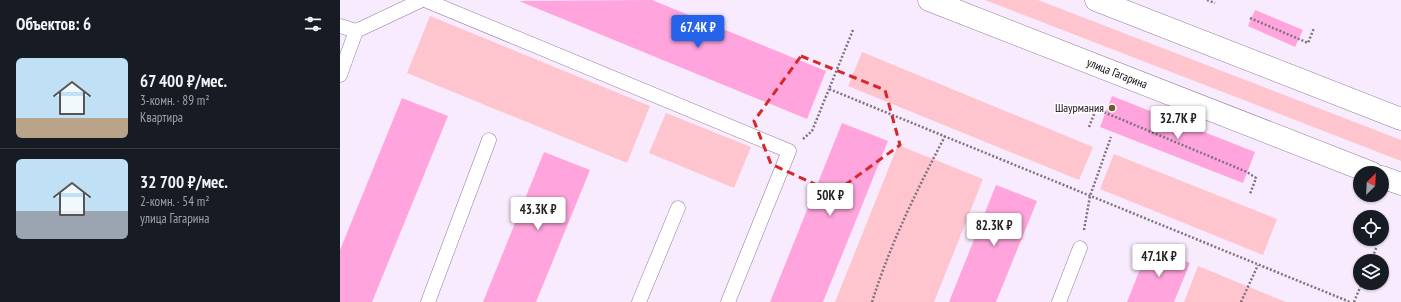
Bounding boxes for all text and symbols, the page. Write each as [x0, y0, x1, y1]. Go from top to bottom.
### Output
text: Объектов: 6 [16, 13, 91, 35]
icon: filters [302, 13, 324, 35]
pin: 67.4K ₽ [661, 15, 735, 49]
text: 67.4K ₽ [680, 19, 716, 36]
street label: улица Гагарина [1085, 54, 1150, 92]
text: 67 400 ₽/мес. [140, 70, 227, 92]
icon: home [48, 74, 96, 122]
text: 3-комн. · 89 m² [140, 92, 210, 109]
place label: Шаурмания [1055, 100, 1104, 115]
marker: Шаурмания [1107, 103, 1117, 113]
pin: 32.7K ₽ [1141, 106, 1215, 140]
text: Квартира [140, 109, 183, 126]
text: 32.7K ₽ [1160, 110, 1196, 127]
north arrow [1353, 166, 1389, 202]
map controls [1353, 166, 1389, 290]
text: 32 700 ₽/мес. [140, 171, 228, 193]
icon: home [48, 175, 96, 223]
pin: 50K ₽ [802, 183, 858, 217]
text: 50K ₽ [816, 187, 844, 204]
text: 2-комн. · 54 m² [140, 193, 210, 210]
pin: 43.3K ₽ [501, 197, 575, 231]
text: 43.3K ₽ [520, 201, 556, 218]
text: улица Гагарина [140, 210, 209, 227]
button: locate [1353, 210, 1389, 246]
pin: 82.3K ₽ [957, 213, 1031, 247]
text: 82.3K ₽ [976, 217, 1012, 234]
pin: 47.1K ₽ [1122, 244, 1196, 278]
text: 47.1K ₽ [1141, 248, 1177, 265]
button: layers [1353, 254, 1389, 290]

